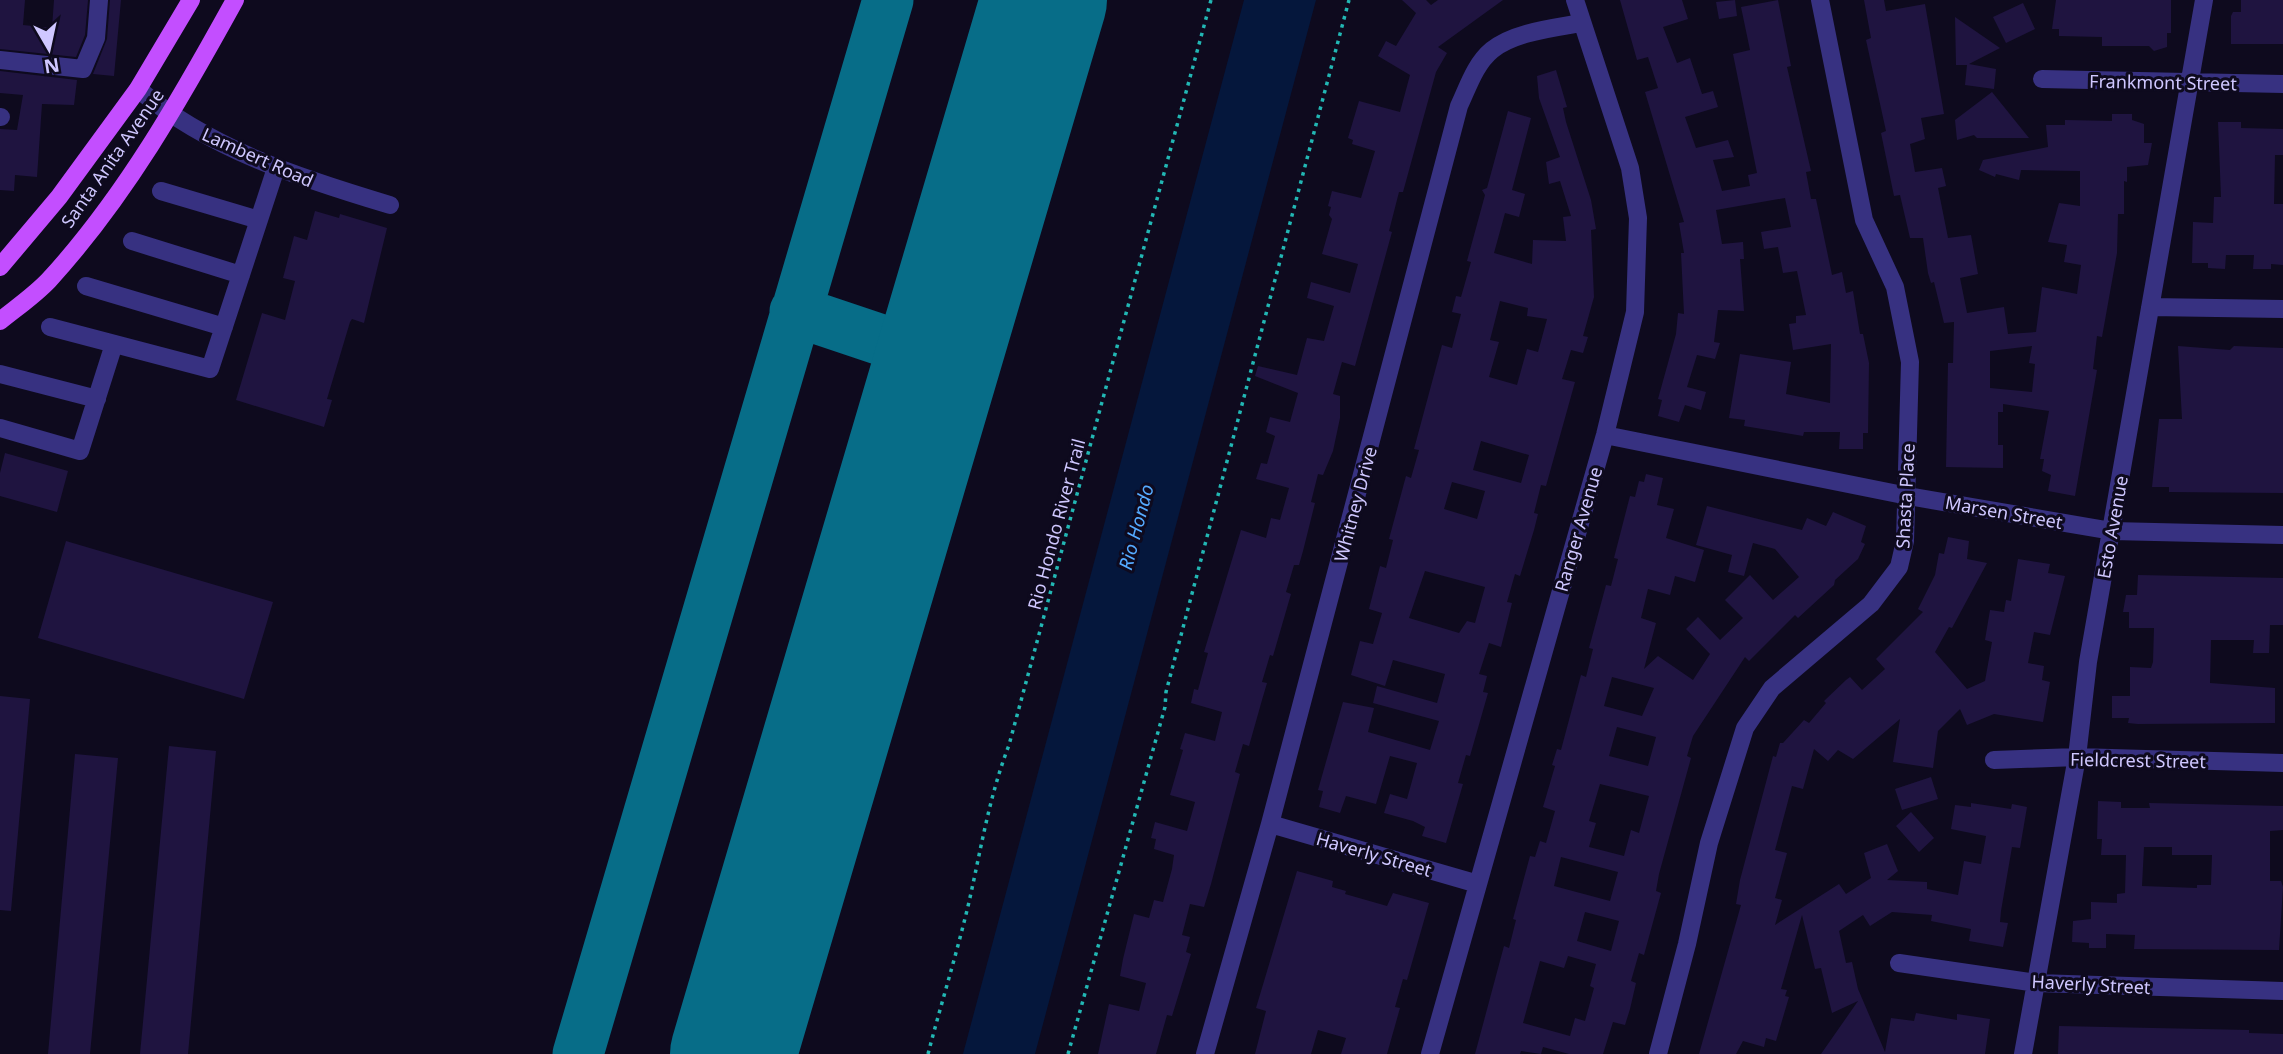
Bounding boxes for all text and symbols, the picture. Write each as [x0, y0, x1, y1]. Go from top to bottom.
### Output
north arrow [14, 14, 84, 84]
text: N [42, 52, 61, 80]
street label: Frankmont Street [2089, 69, 2237, 95]
street label: Santa Anita Avenue [55, 84, 169, 232]
street label: Lambert Road [199, 122, 317, 192]
street label: Rio Hondo River Trail [1022, 436, 1090, 612]
street label: Shasta Place [1890, 443, 1920, 549]
street label: Whitney Drive [1328, 444, 1382, 564]
street label: Ranger Avenue [1549, 464, 1607, 594]
street label: Esto Avenue [2091, 474, 2133, 580]
water label: Rio Hondo [1112, 481, 1160, 573]
street label: Marsen Street [1943, 490, 2065, 534]
street label: Fieldcrest Street [2070, 747, 2207, 773]
street label: Haverly Street [1314, 826, 1435, 882]
street label: Haverly Street [2031, 969, 2152, 999]

